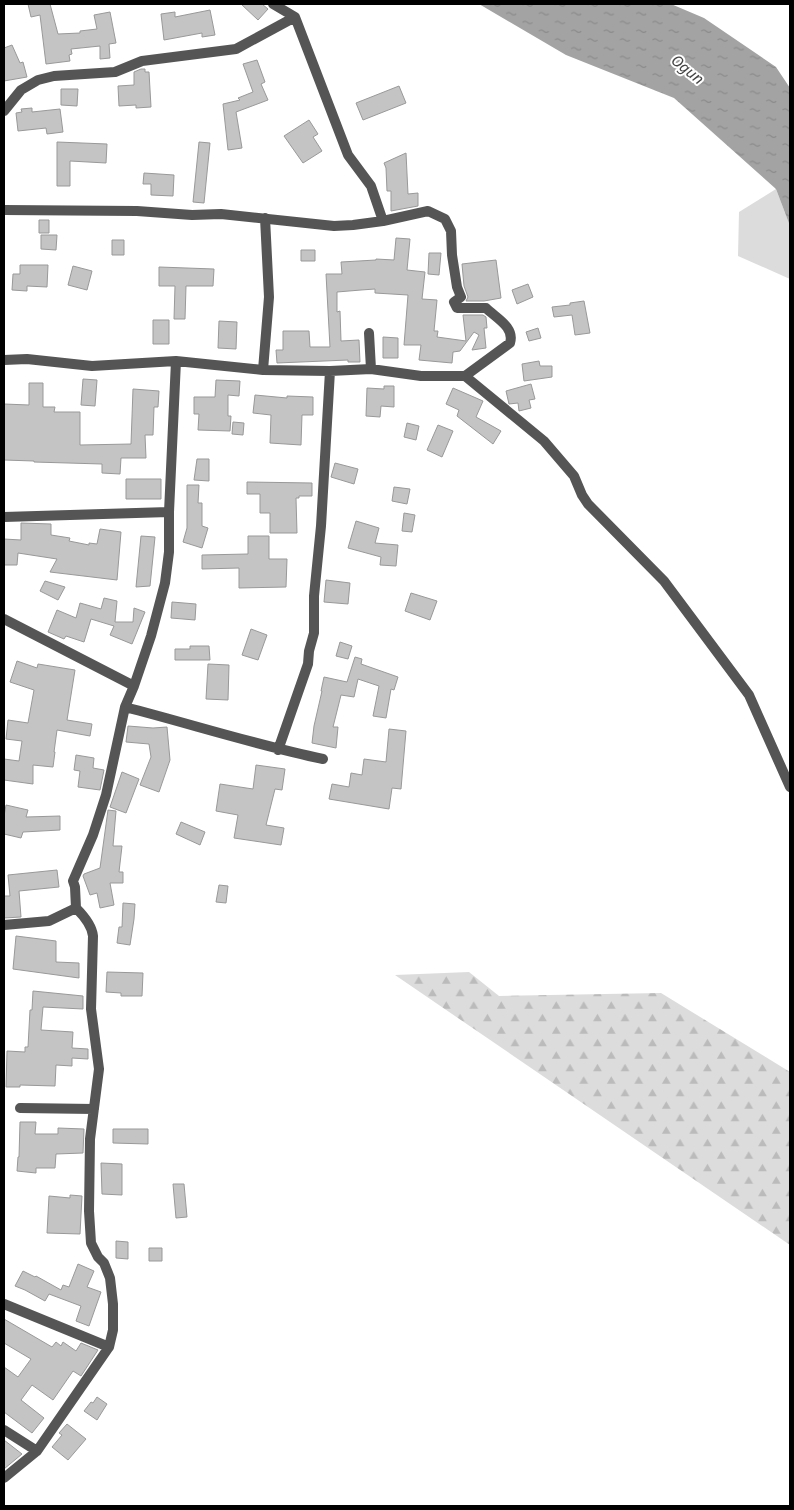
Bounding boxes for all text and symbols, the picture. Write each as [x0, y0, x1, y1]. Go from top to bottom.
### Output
water label: Ogun [667, 50, 709, 88]

